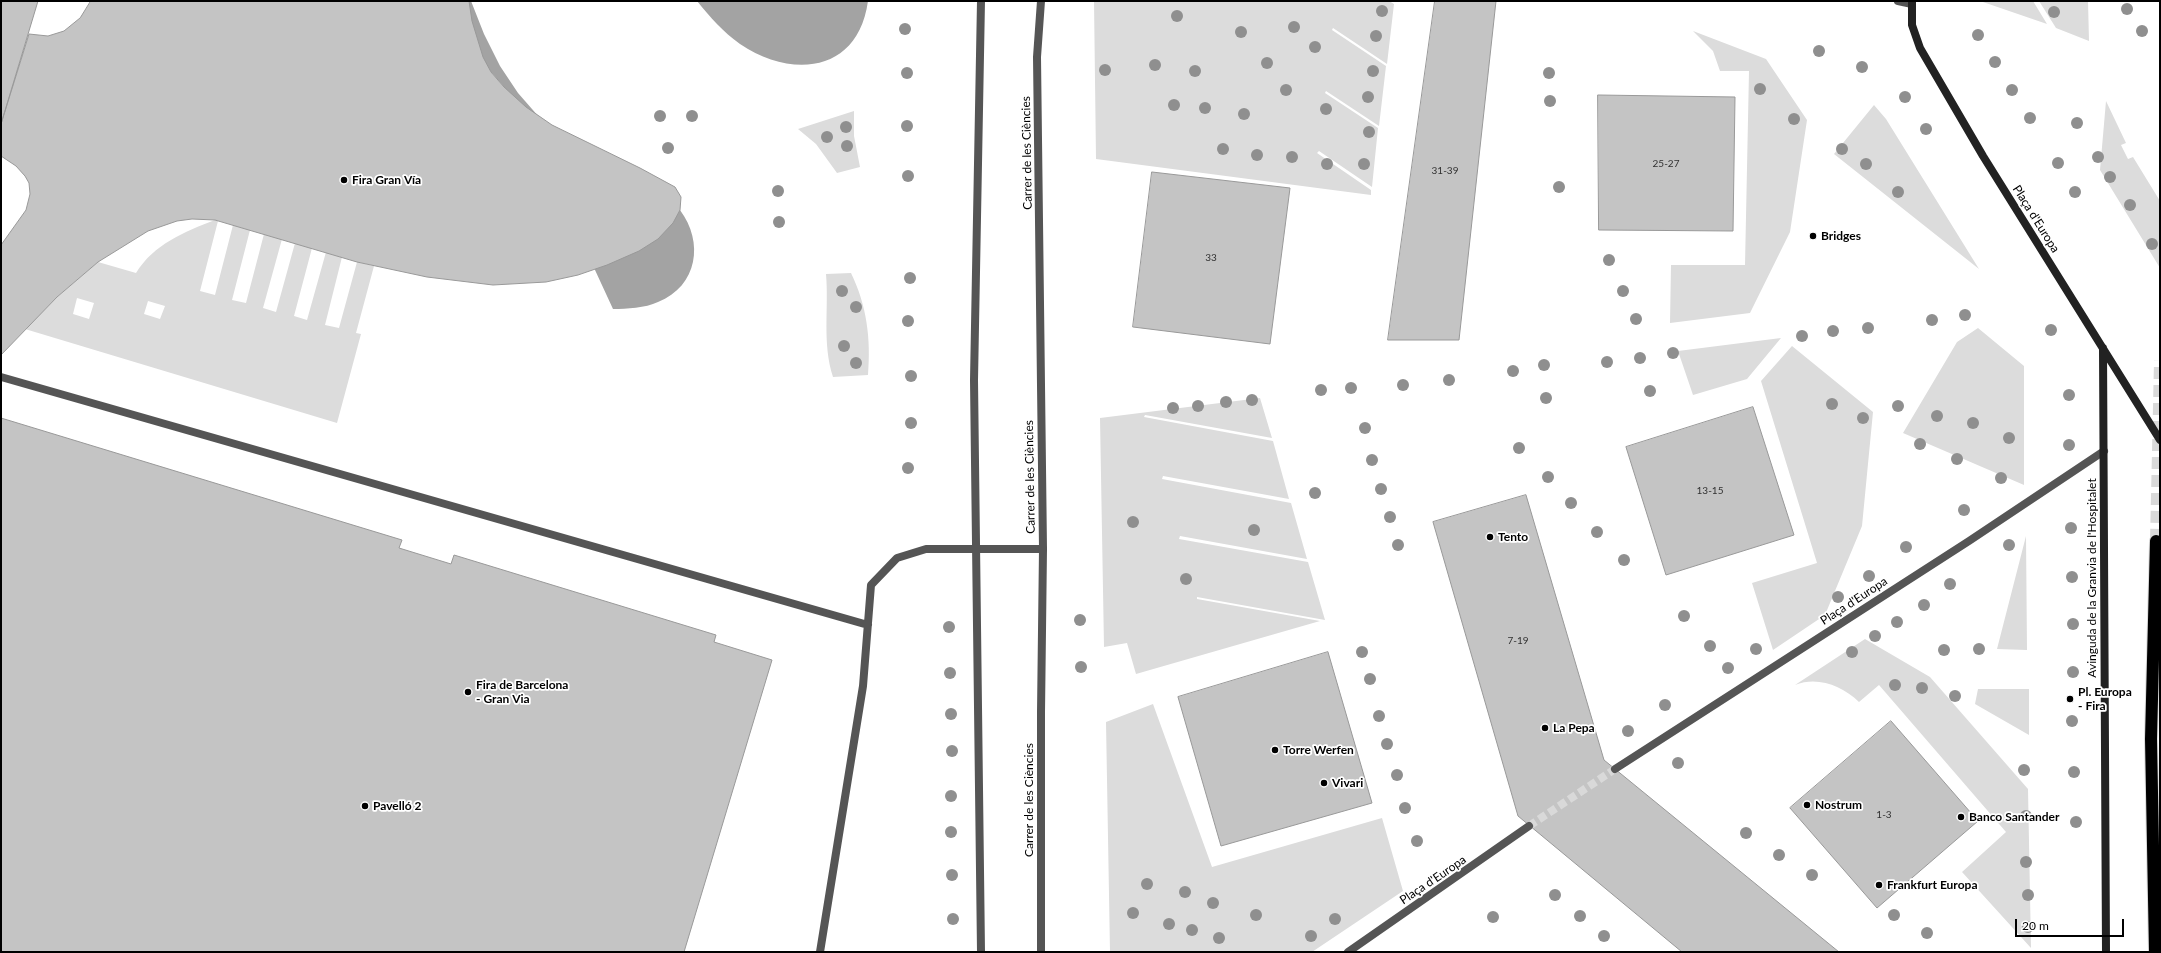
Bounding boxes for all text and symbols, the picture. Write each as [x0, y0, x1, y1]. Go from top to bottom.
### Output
street label: Carrer de les Ciències [1019, 96, 1035, 210]
house number: 25-27 [1653, 158, 1679, 170]
house number: 31-39 [1432, 165, 1458, 177]
place label: Fira Gran Vía [352, 173, 421, 187]
marker: Fira Gran Vía [339, 175, 349, 185]
street label: Plaça d'Europa [2010, 183, 2062, 255]
place label: Bridges [1821, 229, 1861, 243]
marker: Bridges [1808, 231, 1818, 241]
house number: 33 [1205, 252, 1217, 264]
street label: Carrer de les Ciències [1022, 420, 1038, 534]
street label: Avinguda de la Granvia de l'Hospitalet [2085, 478, 2099, 678]
house number: 13-15 [1697, 485, 1723, 497]
place label: Tento [1498, 530, 1528, 544]
marker: Tento [1485, 532, 1495, 542]
street label: Plaça d'Europa [1818, 574, 1890, 628]
house number: 7-19 [1507, 635, 1529, 647]
place label: Fira de Barcelona - Gran Via [476, 678, 568, 706]
place label: Pl. Europa - Fira [2078, 685, 2132, 713]
marker: Fira de Barcelona - Gran Via [463, 687, 473, 697]
marker: Pl. Europa - Fira [2065, 694, 2075, 704]
place label: La Pepa [1553, 721, 1595, 735]
marker: La Pepa [1540, 723, 1550, 733]
street label: Carrer de les Ciències [1022, 743, 1036, 857]
place label: Torre Werfen [1283, 743, 1354, 757]
marker: Torre Werfen [1270, 745, 1280, 755]
place label: Vivari [1332, 776, 1363, 790]
marker: Vivari [1319, 778, 1329, 788]
place label: Nostrum [1815, 798, 1862, 812]
place label: Pavelló 2 [373, 799, 421, 813]
marker: Nostrum [1802, 800, 1812, 810]
marker: Pavelló 2 [360, 801, 370, 811]
house number: 1-3 [1876, 809, 1892, 821]
place label: Banco Santander [1969, 810, 2059, 824]
marker: Banco Santander [1956, 812, 1966, 822]
street label: Plaça d'Europa [1397, 853, 1469, 907]
place label: Frankfurt Europa [1887, 878, 1977, 892]
marker: Frankfurt Europa [1874, 880, 1884, 890]
scale bar [2017, 911, 2126, 937]
text: 20 m [2022, 918, 2049, 933]

